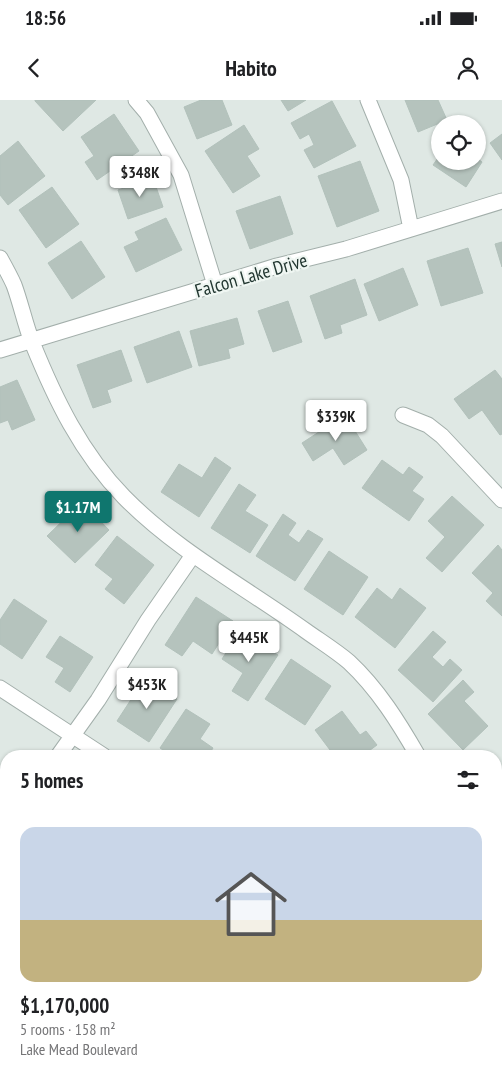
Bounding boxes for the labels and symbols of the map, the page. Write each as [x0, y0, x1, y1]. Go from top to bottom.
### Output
pin: $348K [105, 156, 175, 198]
street label: Falcon Lake Drive [192, 247, 310, 302]
pin: $339K [301, 400, 371, 442]
pin: $1.17M [37, 490, 119, 533]
pin: $445K [214, 620, 284, 663]
pin: $453K [112, 668, 182, 710]

